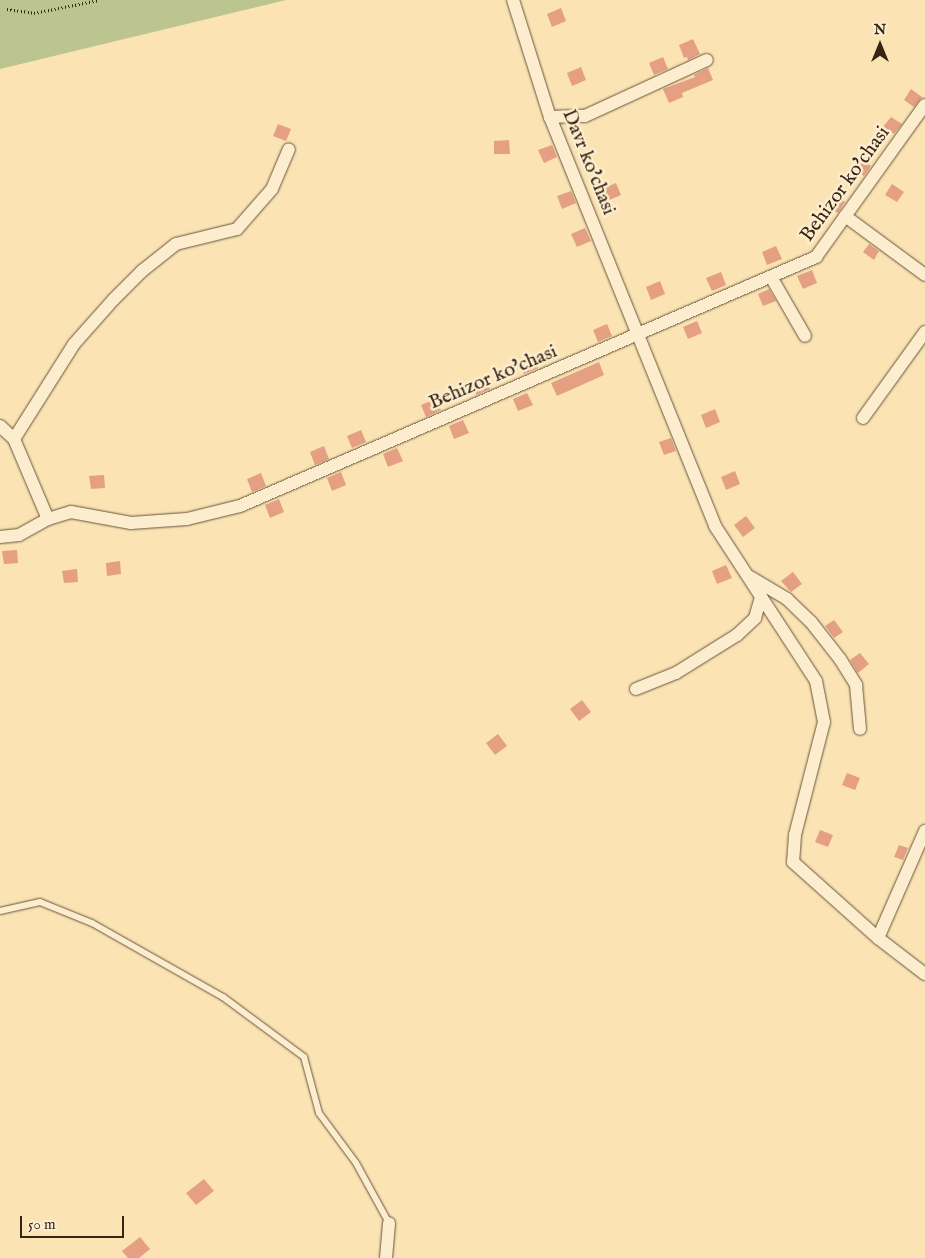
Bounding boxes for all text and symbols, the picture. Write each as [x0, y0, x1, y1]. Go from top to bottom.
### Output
north arrow [855, 20, 905, 70]
text: N [874, 21, 886, 39]
street label: Davr ko'chasi [557, 106, 621, 218]
street label: Behizor ko'chasi [795, 122, 895, 246]
street label: Behizor ko'chasi [425, 339, 561, 415]
scale bar [22, 1206, 126, 1238]
text: 50 m [28, 1215, 56, 1234]

